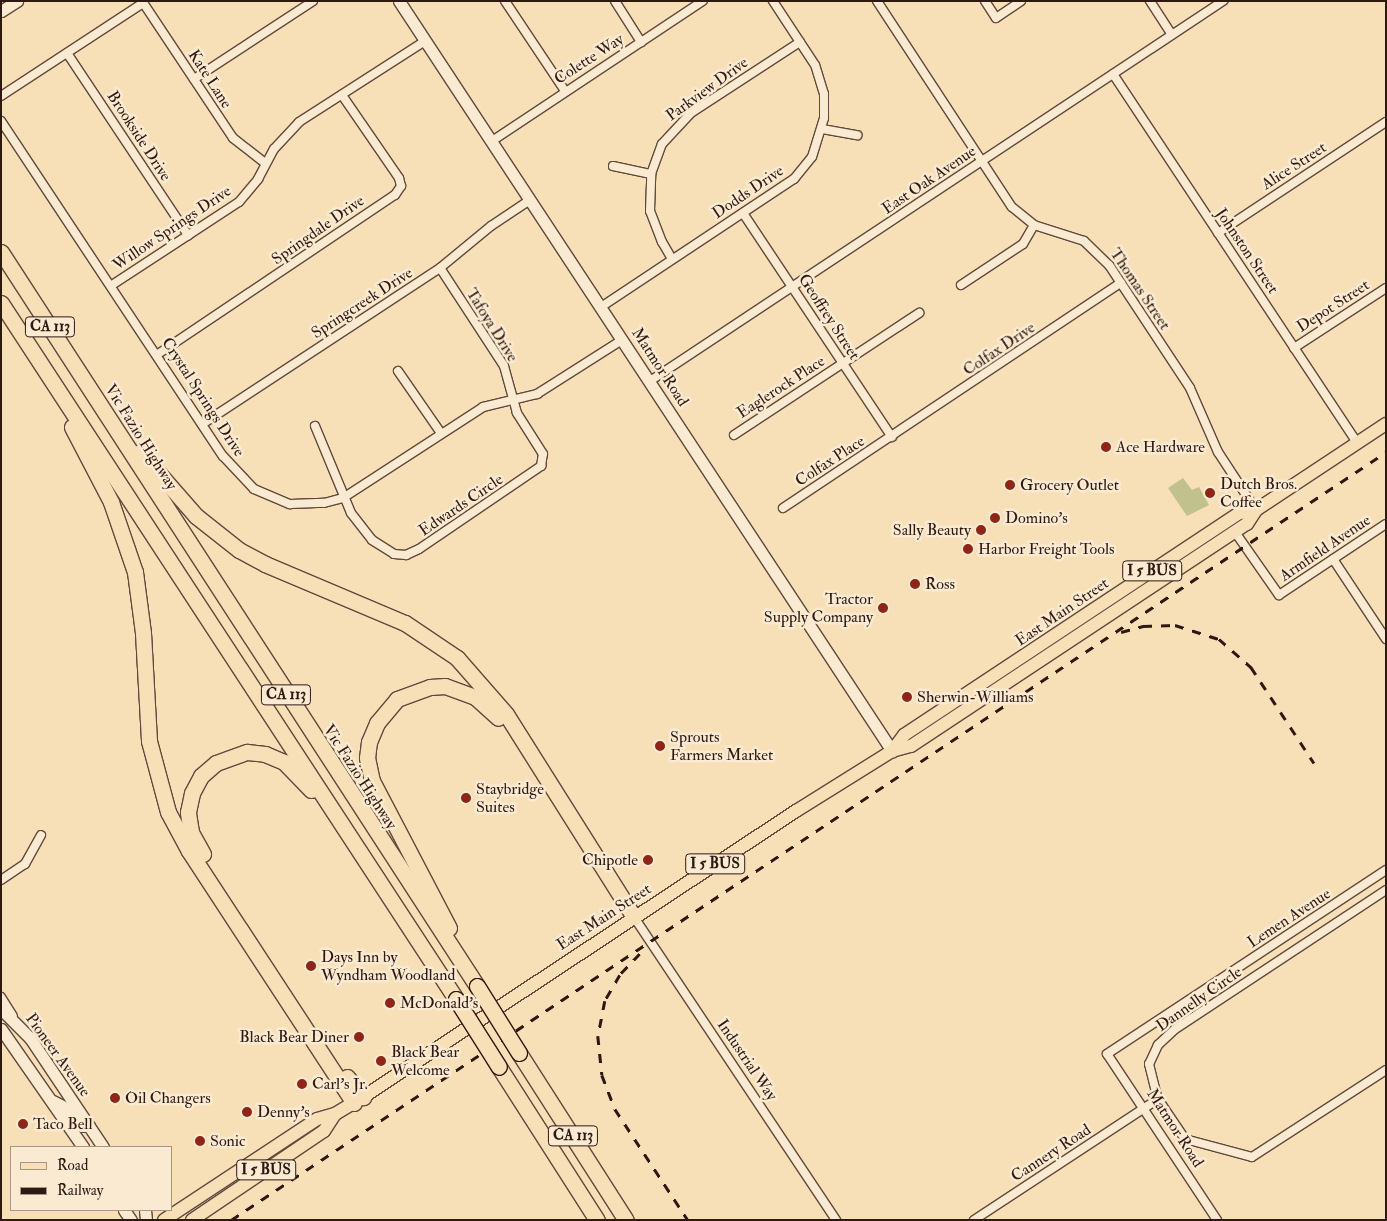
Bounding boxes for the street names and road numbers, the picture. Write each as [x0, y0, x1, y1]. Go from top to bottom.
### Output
street label: Colette Way [551, 29, 627, 89]
street label: Kate Lane [184, 46, 236, 112]
street label: Parkview Drive [662, 53, 752, 125]
street label: Brookside Drive [103, 87, 175, 185]
street label: Alice Street [1258, 138, 1330, 194]
street label: East Oak Avenue [878, 142, 980, 218]
street label: Dodds Drive [709, 161, 787, 223]
street label: Willow Springs Drive [109, 181, 235, 275]
street label: Springdale Drive [268, 191, 368, 269]
street label: Johnston Street [1211, 205, 1283, 297]
street label: Thomas Street [1106, 245, 1174, 333]
street label: Springcreek Drive [308, 263, 416, 343]
street label: Geoffrey Street [794, 270, 864, 364]
street label: Depot Street [1293, 275, 1373, 337]
street label: Tafoya Drive [462, 285, 522, 365]
road number: CA 113 [24, 314, 76, 340]
street label: Colfax Drive [960, 318, 1038, 380]
street label: Matmor Road [627, 324, 693, 410]
street label: Crystal Springs Drive [157, 334, 249, 460]
street label: Eaglerock Place [733, 351, 829, 423]
street label: Vic Fazio Highway [101, 381, 181, 493]
street label: Colfax Place [792, 431, 868, 491]
street label: Edwards Circle [415, 470, 507, 540]
street label: Armfield Avenue [1276, 511, 1374, 585]
road number: I 5 BUS [1122, 558, 1182, 584]
street label: East Main Street [1012, 574, 1112, 650]
road number: CA 113 [260, 682, 312, 708]
street label: Vic Fazio Highway [319, 721, 401, 833]
road number: I 5 BUS [685, 852, 745, 876]
street label: East Main Street [553, 879, 655, 955]
street label: Lemen Avenue [1244, 884, 1334, 952]
street label: Dannelly Circle [1152, 962, 1246, 1036]
street label: Pioneer Avenue [21, 1010, 95, 1100]
street label: Industrial Way [713, 1016, 781, 1104]
street label: Matmor Road [1142, 1085, 1208, 1171]
street label: Cannery Road [1008, 1120, 1094, 1186]
road number: CA 113 [547, 1124, 599, 1148]
road number: I 5 BUS [236, 1158, 296, 1182]

